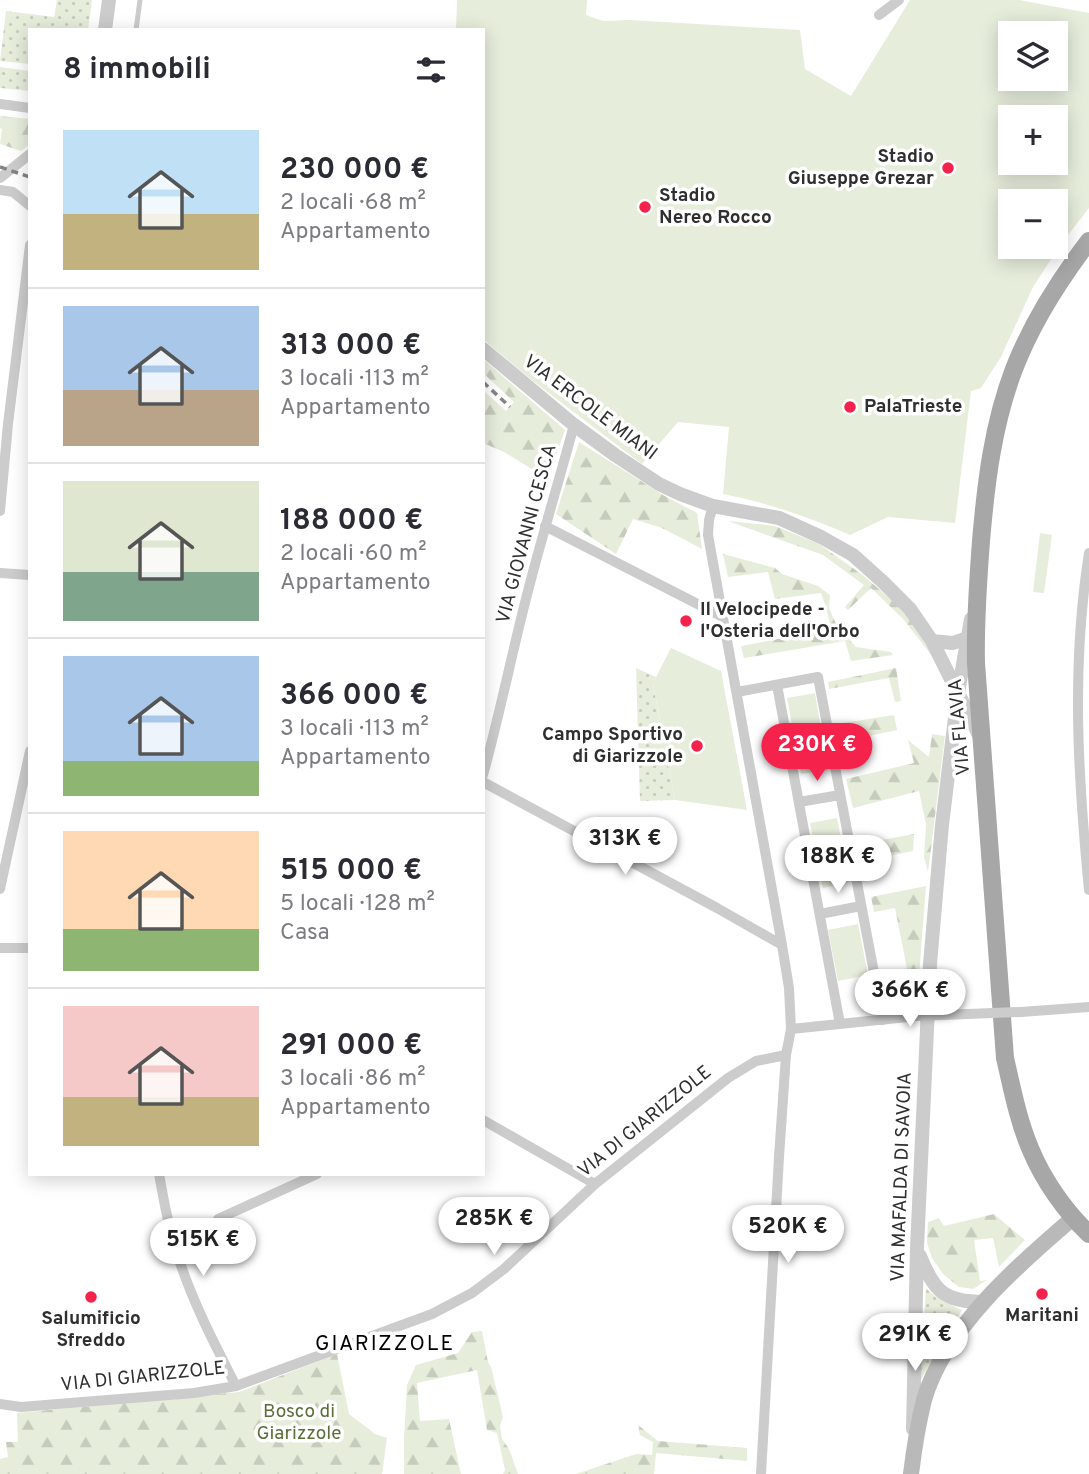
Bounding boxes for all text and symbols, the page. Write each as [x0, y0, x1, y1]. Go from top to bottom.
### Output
map controls [998, 21, 1068, 259]
button: layers [998, 21, 1068, 91]
icon: filters [412, 51, 450, 89]
text: 8 immobili [63, 52, 211, 89]
button: + [998, 105, 1068, 175]
place label: Stadio Giuseppe Grezar [788, 145, 934, 191]
text: 230 000 € [280, 152, 429, 189]
icon: home [119, 158, 203, 242]
marker: Stadio Giuseppe Grezar [940, 160, 956, 176]
place label: Stadio Nereo Rocco [659, 184, 772, 230]
text: 2 locali · 68 m² [280, 189, 426, 218]
button: − [998, 189, 1068, 259]
marker: Stadio Nereo Rocco [637, 199, 653, 215]
text: Appartamento [280, 218, 431, 247]
text: 313 000 € [280, 328, 421, 365]
icon: home [119, 334, 203, 418]
street label: VIA ERCOLE MIANI [518, 350, 662, 466]
text: 3 locali · 113 m² [280, 365, 429, 394]
text: Appartamento [280, 394, 431, 423]
place label: PalaTrieste [864, 395, 962, 419]
marker: PalaTrieste [842, 399, 858, 415]
street label: VIA GIOVANNI CESCA [492, 442, 562, 626]
text: 188 000 € [280, 503, 423, 540]
icon: home [119, 509, 203, 593]
text: 2 locali · 60 m² [280, 540, 426, 569]
text: Appartamento [280, 569, 431, 598]
place label: Il Velocipede - l'Osteria dell'Orbo [700, 598, 860, 644]
marker: Il Velocipede - l'Osteria dell'Orbo [678, 613, 694, 629]
text: 366 000 € [280, 678, 428, 715]
street label: VIA FLAVIA [944, 678, 976, 776]
icon: home [119, 684, 203, 768]
text: 3 locali · 113 m² [280, 715, 429, 744]
place label: Campo Sportivo di Giarizzole [542, 723, 683, 769]
pin: 230K € [760, 724, 874, 783]
text: 230K € [777, 731, 857, 760]
marker: Campo Sportivo di Giarizzole [689, 738, 705, 754]
text: Appartamento [280, 744, 431, 773]
pin: 313K € [568, 818, 682, 877]
text: 313K € [588, 825, 662, 854]
pin: 188K € [781, 836, 895, 895]
text: 188K € [801, 843, 875, 872]
text: 515 000 € [280, 853, 422, 890]
icon: home [119, 859, 203, 943]
text: 5 locali · 128 m² [280, 890, 435, 919]
text: Casa [280, 919, 330, 948]
pin: 366K € [853, 970, 967, 1029]
text: 366K € [871, 977, 949, 1006]
text: 291 000 € [280, 1028, 422, 1065]
icon: home [119, 1034, 203, 1118]
street label: VIA DI GIARIZZOLE [573, 1061, 717, 1183]
text: 3 locali · 86 m² [280, 1065, 426, 1094]
street label: VIA MAFALDA DI SAVOIA [886, 1072, 918, 1282]
text: Appartamento [280, 1094, 431, 1123]
pin: 285K € [437, 1198, 551, 1257]
text: 285K € [454, 1205, 534, 1234]
pin: 520K € [731, 1206, 845, 1265]
text: 520K € [748, 1213, 828, 1242]
pin: 515K € [146, 1218, 260, 1278]
text: 515K € [166, 1226, 240, 1255]
marker: Maritani [1034, 1286, 1050, 1302]
marker: Salumificio Sfreddo [83, 1289, 99, 1305]
place label: Maritani [1005, 1304, 1079, 1328]
place label: Salumificio Sfreddo [41, 1307, 141, 1353]
pin: 291K € [858, 1314, 972, 1373]
text: 291K € [878, 1321, 952, 1350]
district label: GIARIZZOLE [315, 1331, 455, 1358]
street label: VIA DI GIARIZZOLE [60, 1356, 226, 1398]
park label: Bosco di Giarizzole [256, 1400, 342, 1446]

